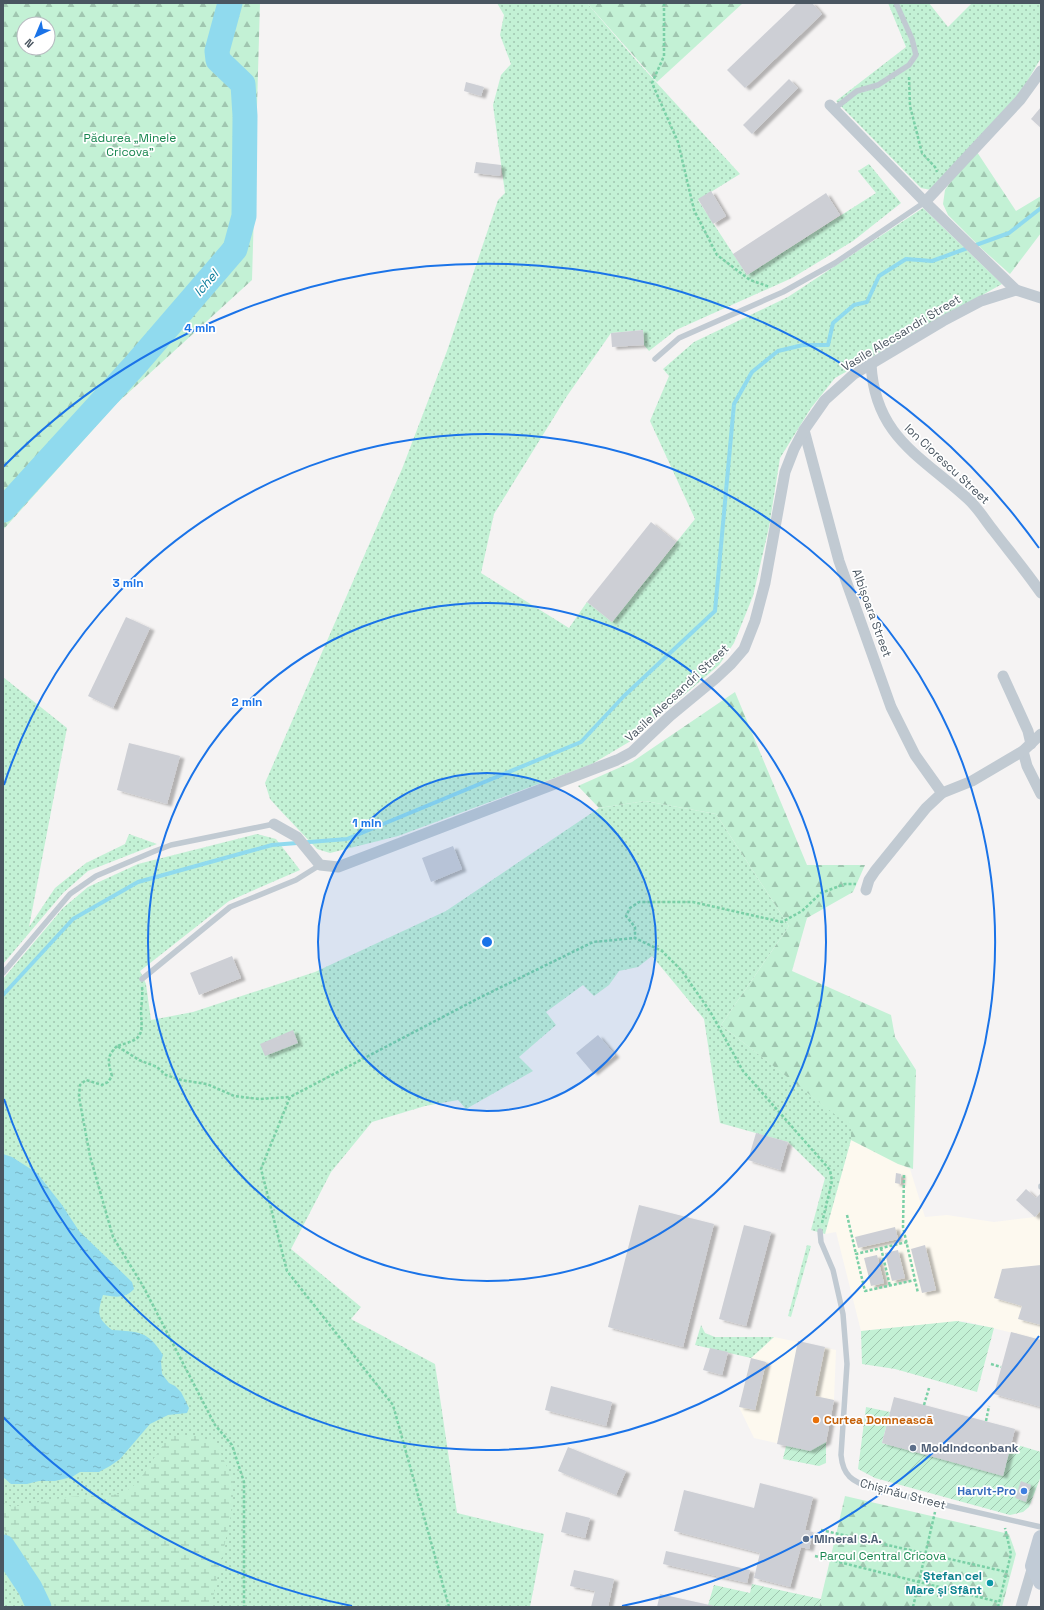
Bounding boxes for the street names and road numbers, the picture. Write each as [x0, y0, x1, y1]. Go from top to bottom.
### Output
street label: Vasile Alecsandri Street [838, 291, 964, 375]
street label: Ion Ciorescu Street [901, 420, 993, 508]
street label: Albișoara Street [849, 567, 895, 659]
street label: Vasile Alecsandri Street [622, 641, 732, 745]
street label: Chișinău Street [858, 1475, 948, 1513]

